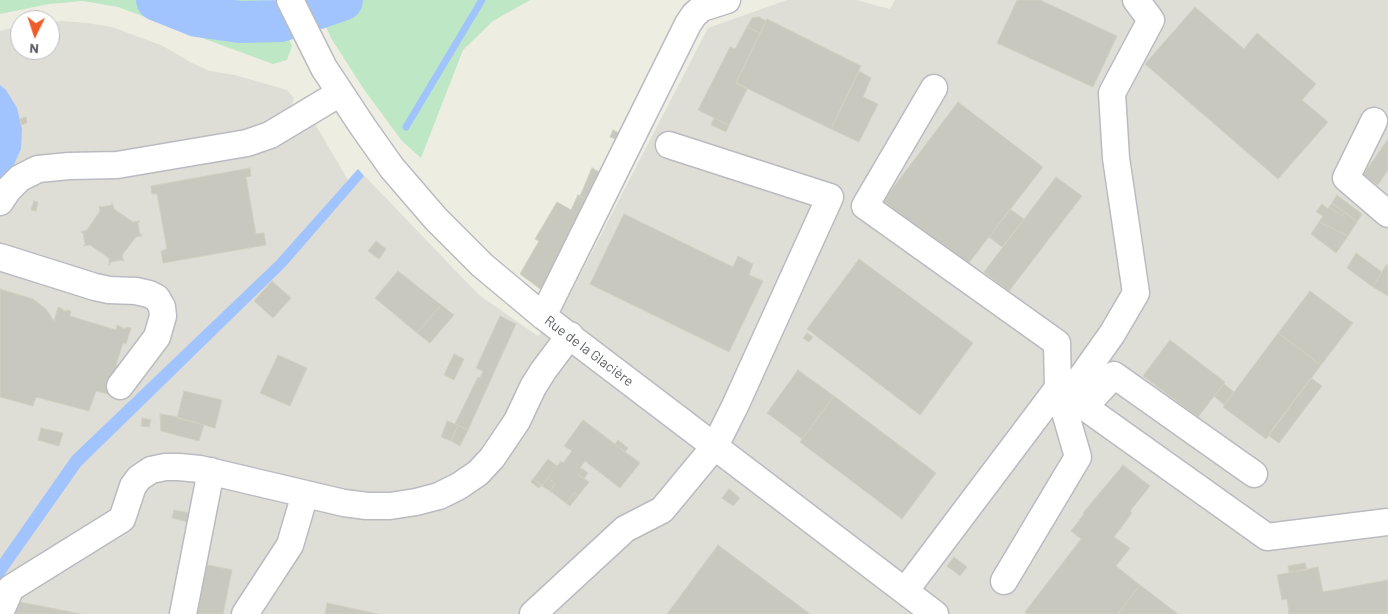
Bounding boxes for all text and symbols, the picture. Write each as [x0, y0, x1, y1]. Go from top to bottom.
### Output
north arrow [10, 10, 60, 60]
text: N [29, 41, 39, 58]
street label: Rue de la Glacière [541, 312, 637, 390]

